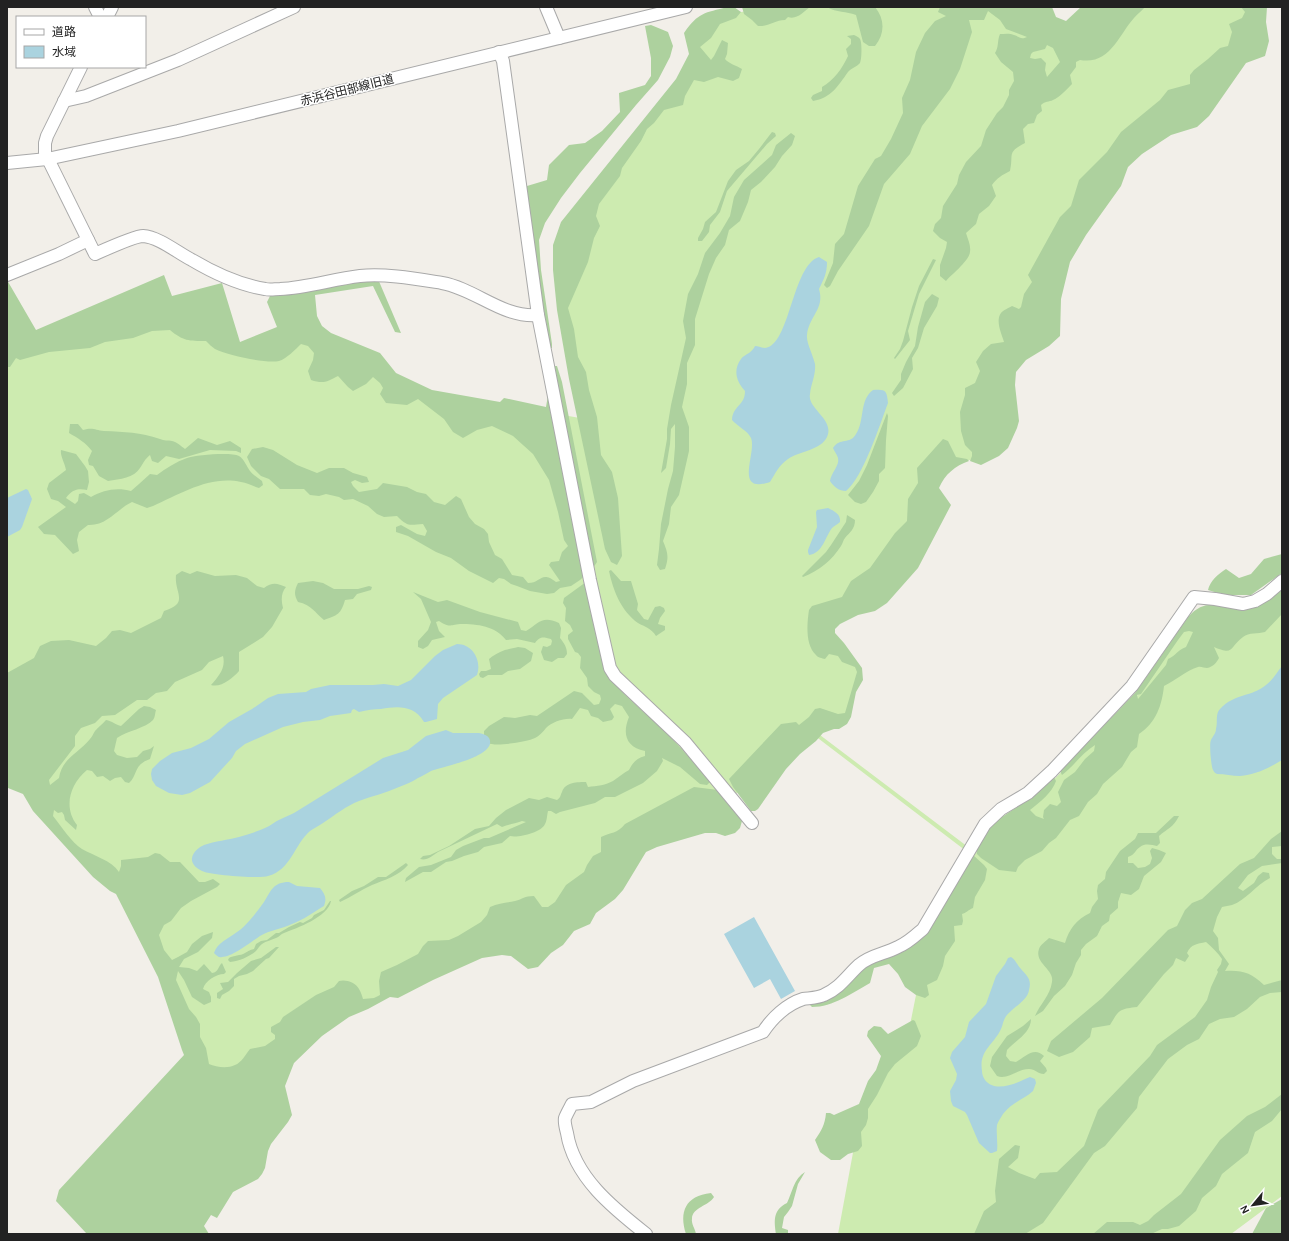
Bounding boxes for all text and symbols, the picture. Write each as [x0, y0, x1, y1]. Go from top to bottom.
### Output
legend [16, 16, 146, 68]
text: 道路 [52, 25, 76, 39]
text: 水域 [52, 45, 76, 59]
street label: 赤浜谷田部線旧道 [299, 72, 395, 108]
north arrow [1233, 1185, 1273, 1225]
text: N [1237, 1203, 1252, 1216]

